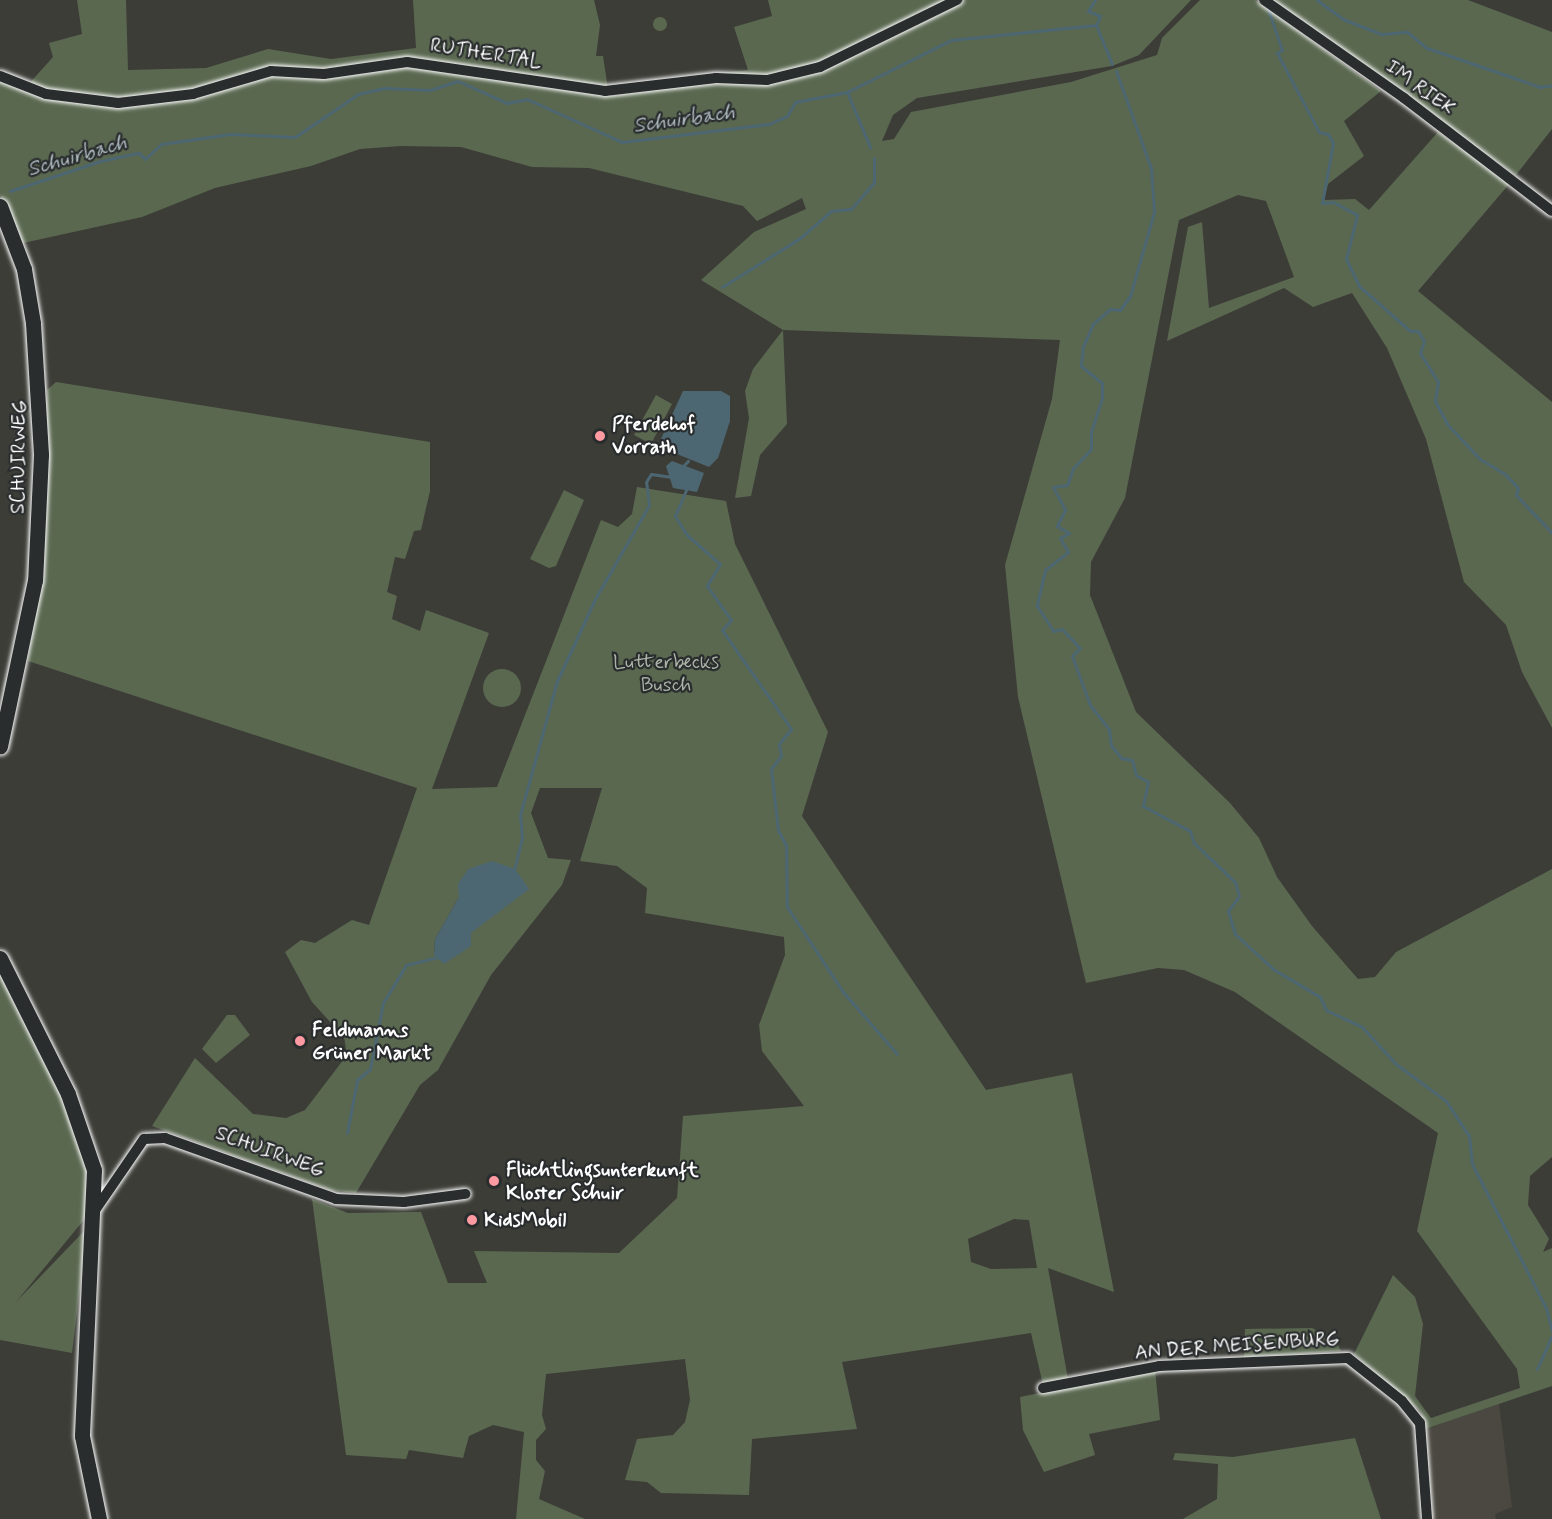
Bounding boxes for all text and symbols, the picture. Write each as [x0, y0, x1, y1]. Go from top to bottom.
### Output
street label: RUTHERTAL [429, 33, 543, 75]
street label: IM RIEK [1379, 54, 1461, 122]
water label: Schuirbach [632, 99, 736, 139]
water label: Schuirbach [24, 130, 130, 182]
street label: SCHUIRWEG [6, 400, 32, 514]
place label: Pferdehof Vorrath [612, 412, 695, 459]
marker: Pferdehof Vorrath [593, 429, 607, 443]
park label: Lutterbecks Busch [613, 650, 719, 697]
place label: Feldmanns Grüner Markt [312, 1018, 434, 1065]
marker: Feldmanns Grüner Markt [293, 1034, 307, 1048]
street label: SCHUIRWEG [212, 1121, 328, 1183]
place label: Flüchtlingsunterkunft Kloster Schuir [506, 1158, 698, 1205]
marker: Flüchtlingsunterkunft Kloster Schuir [487, 1174, 501, 1188]
place label: KidsMobil [484, 1208, 566, 1232]
marker: KidsMobil [465, 1213, 479, 1227]
street label: AN DER MEISENBURG [1136, 1327, 1338, 1365]

